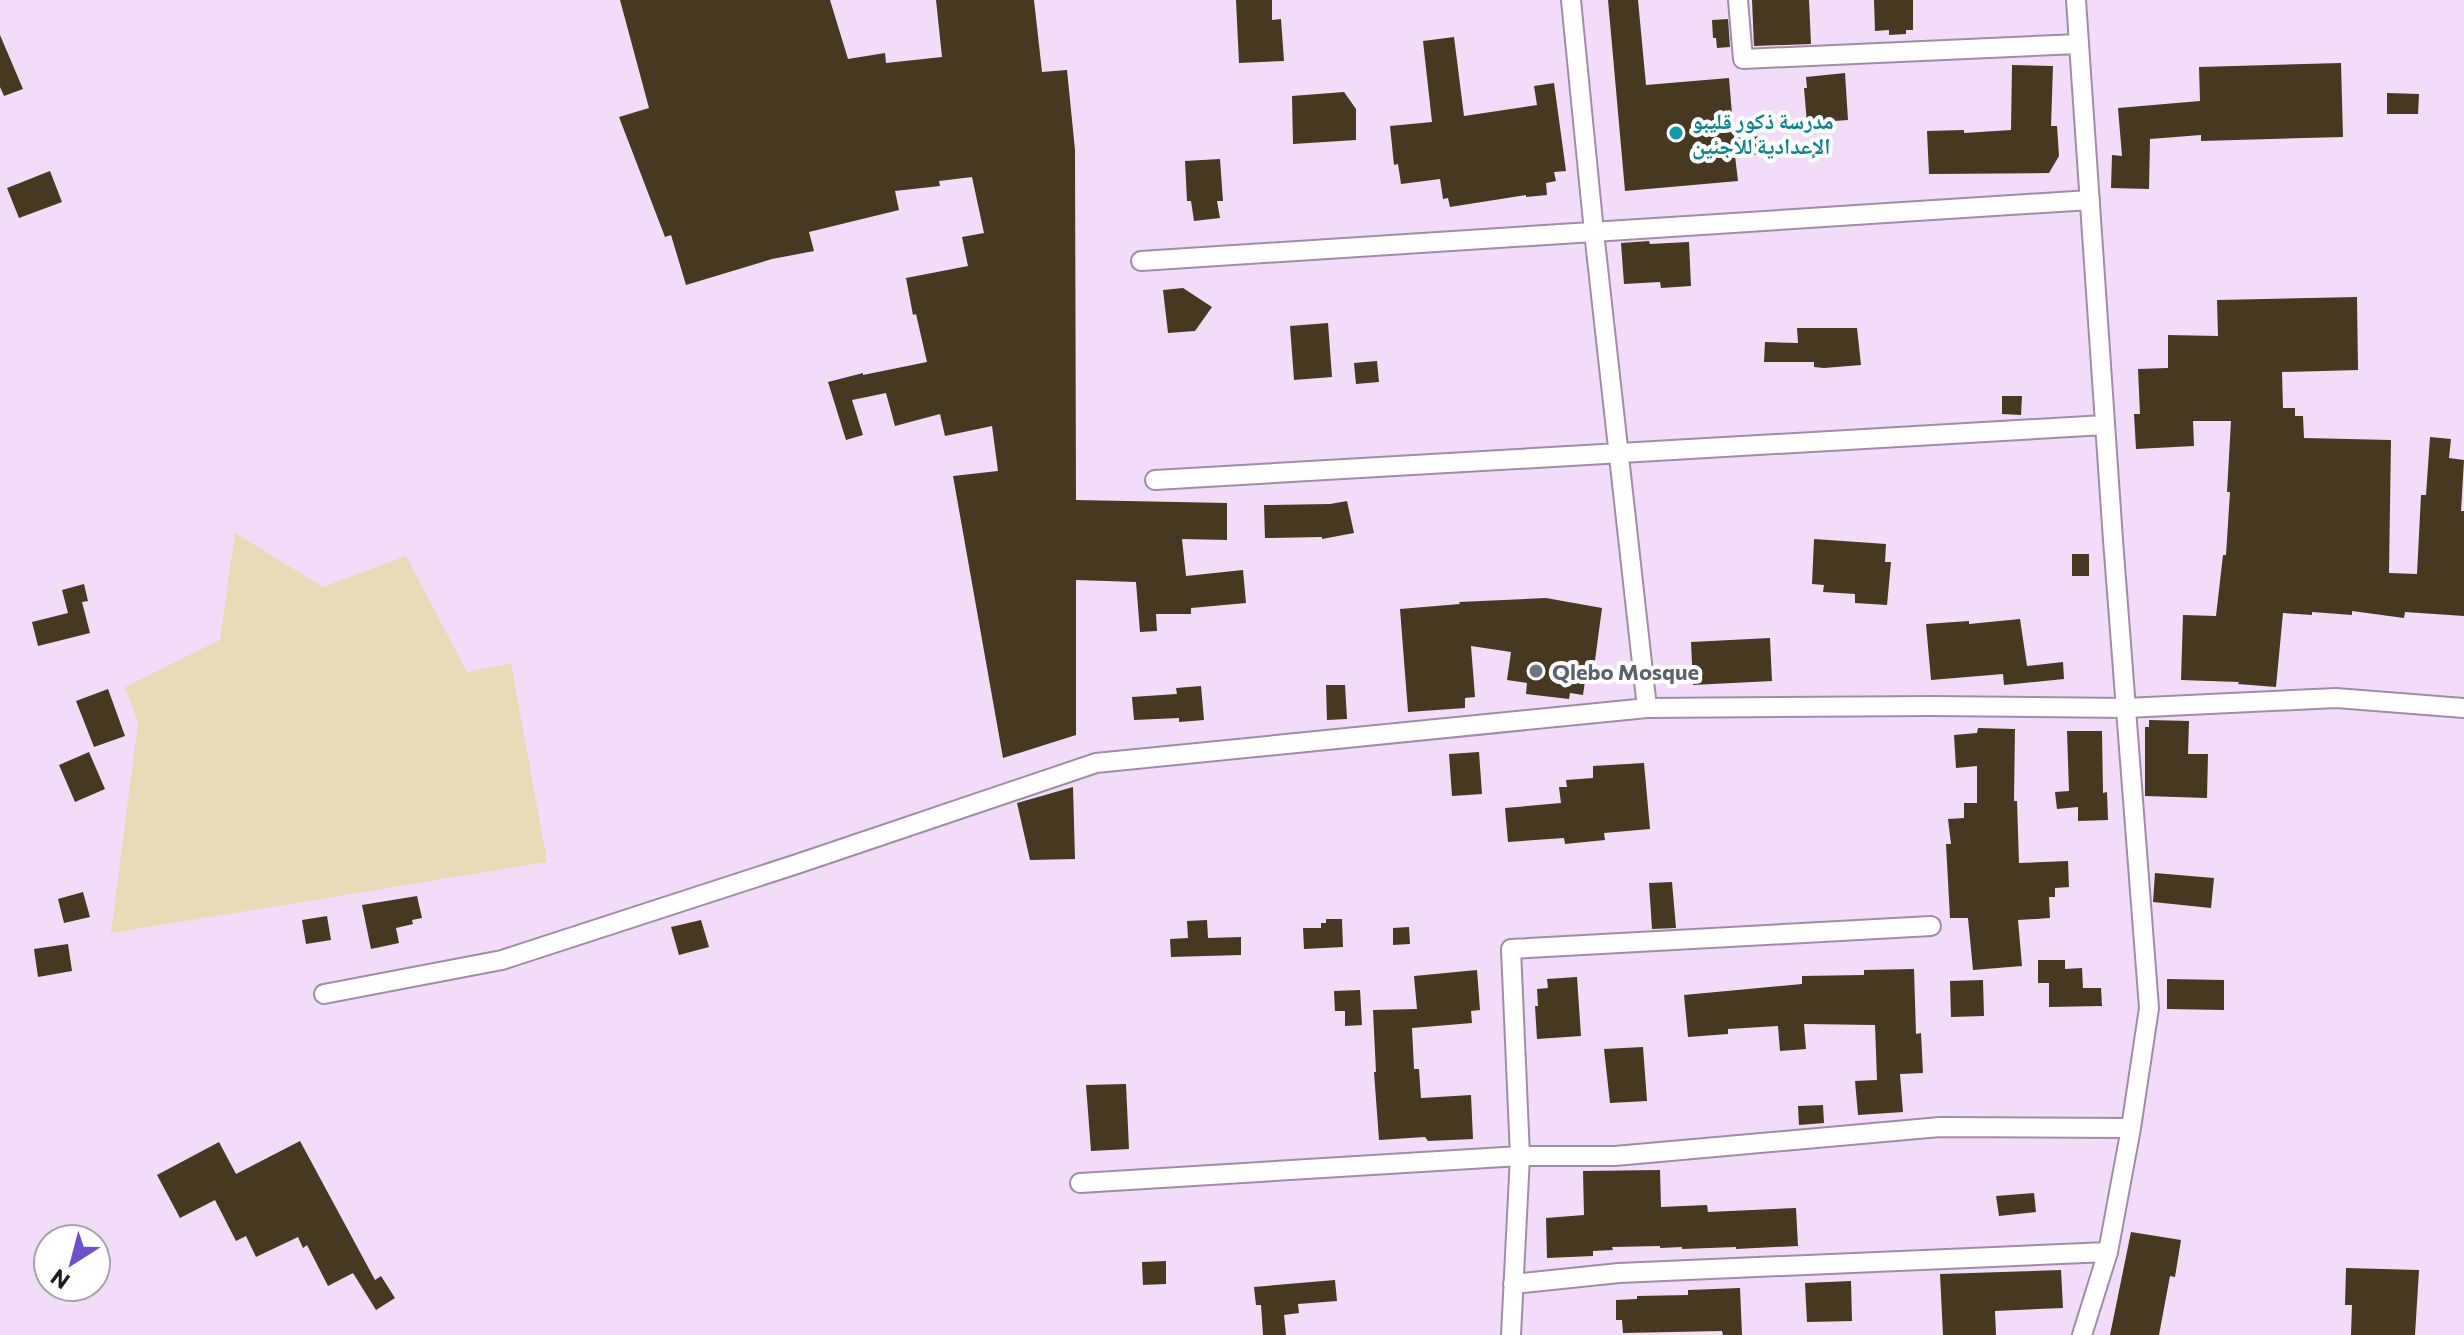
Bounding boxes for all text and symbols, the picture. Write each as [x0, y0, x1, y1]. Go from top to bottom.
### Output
place label: مدرسة ذكور قليبو الإعدادية للاجئين [1692, 107, 1834, 160]
marker: مدرسة ذكور قليبو الإعدادية للاجئين [1667, 124, 1685, 142]
place label: Qlebo Mosque [1552, 658, 1699, 685]
marker: Qlebo Mosque [1527, 662, 1545, 680]
north arrow [32, 1223, 112, 1303]
text: N [45, 1264, 75, 1295]

